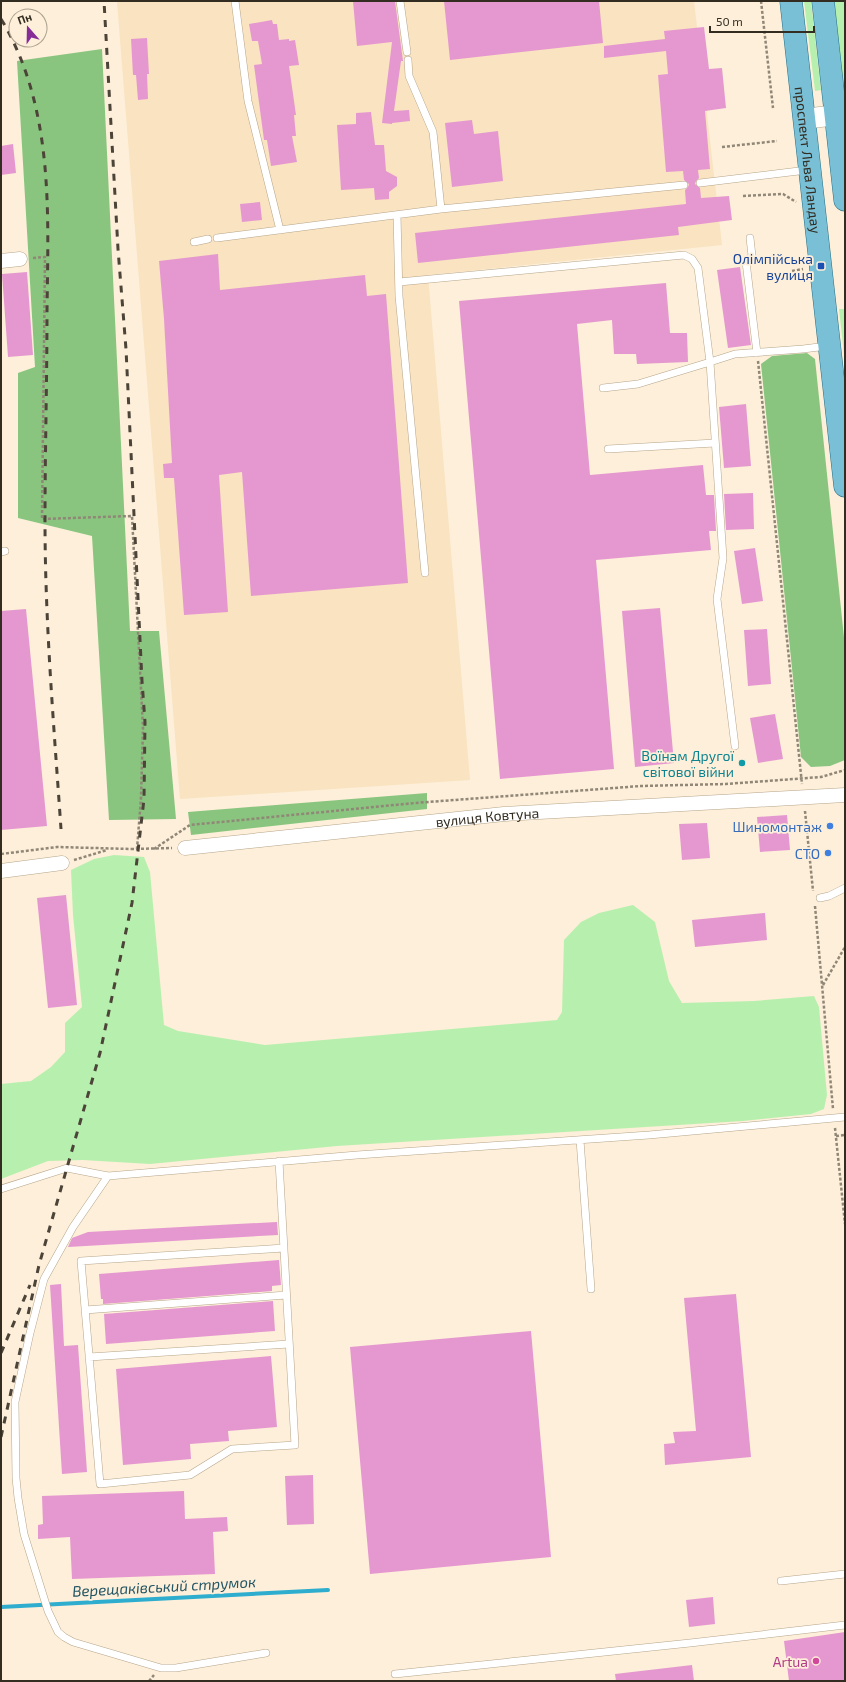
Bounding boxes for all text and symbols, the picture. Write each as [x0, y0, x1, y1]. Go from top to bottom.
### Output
north arrow [8, 8, 48, 48]
scale bar [710, 8, 814, 34]
text: Пн [15, 10, 33, 27]
text: 50 m [716, 14, 743, 28]
street label: проспект Льва Ландау [792, 86, 825, 235]
place label: Олімпійська вулиця [733, 250, 813, 283]
marker: Олімпійська вулиця [816, 261, 826, 271]
place label: Воїнам Другої світової війни [641, 747, 734, 780]
marker: Воїнам Другої світової війни [737, 758, 747, 768]
street label: вулиця Ковтуна [435, 804, 540, 830]
place label: Шиномонтаж [732, 818, 822, 835]
marker: Шиномонтаж [825, 821, 835, 831]
place label: СТО [795, 845, 820, 862]
marker: СТО [823, 848, 833, 858]
water label: Верещаківський струмок [72, 1572, 256, 1600]
place label: Artua [773, 1653, 808, 1670]
marker: Artua [811, 1656, 821, 1666]

